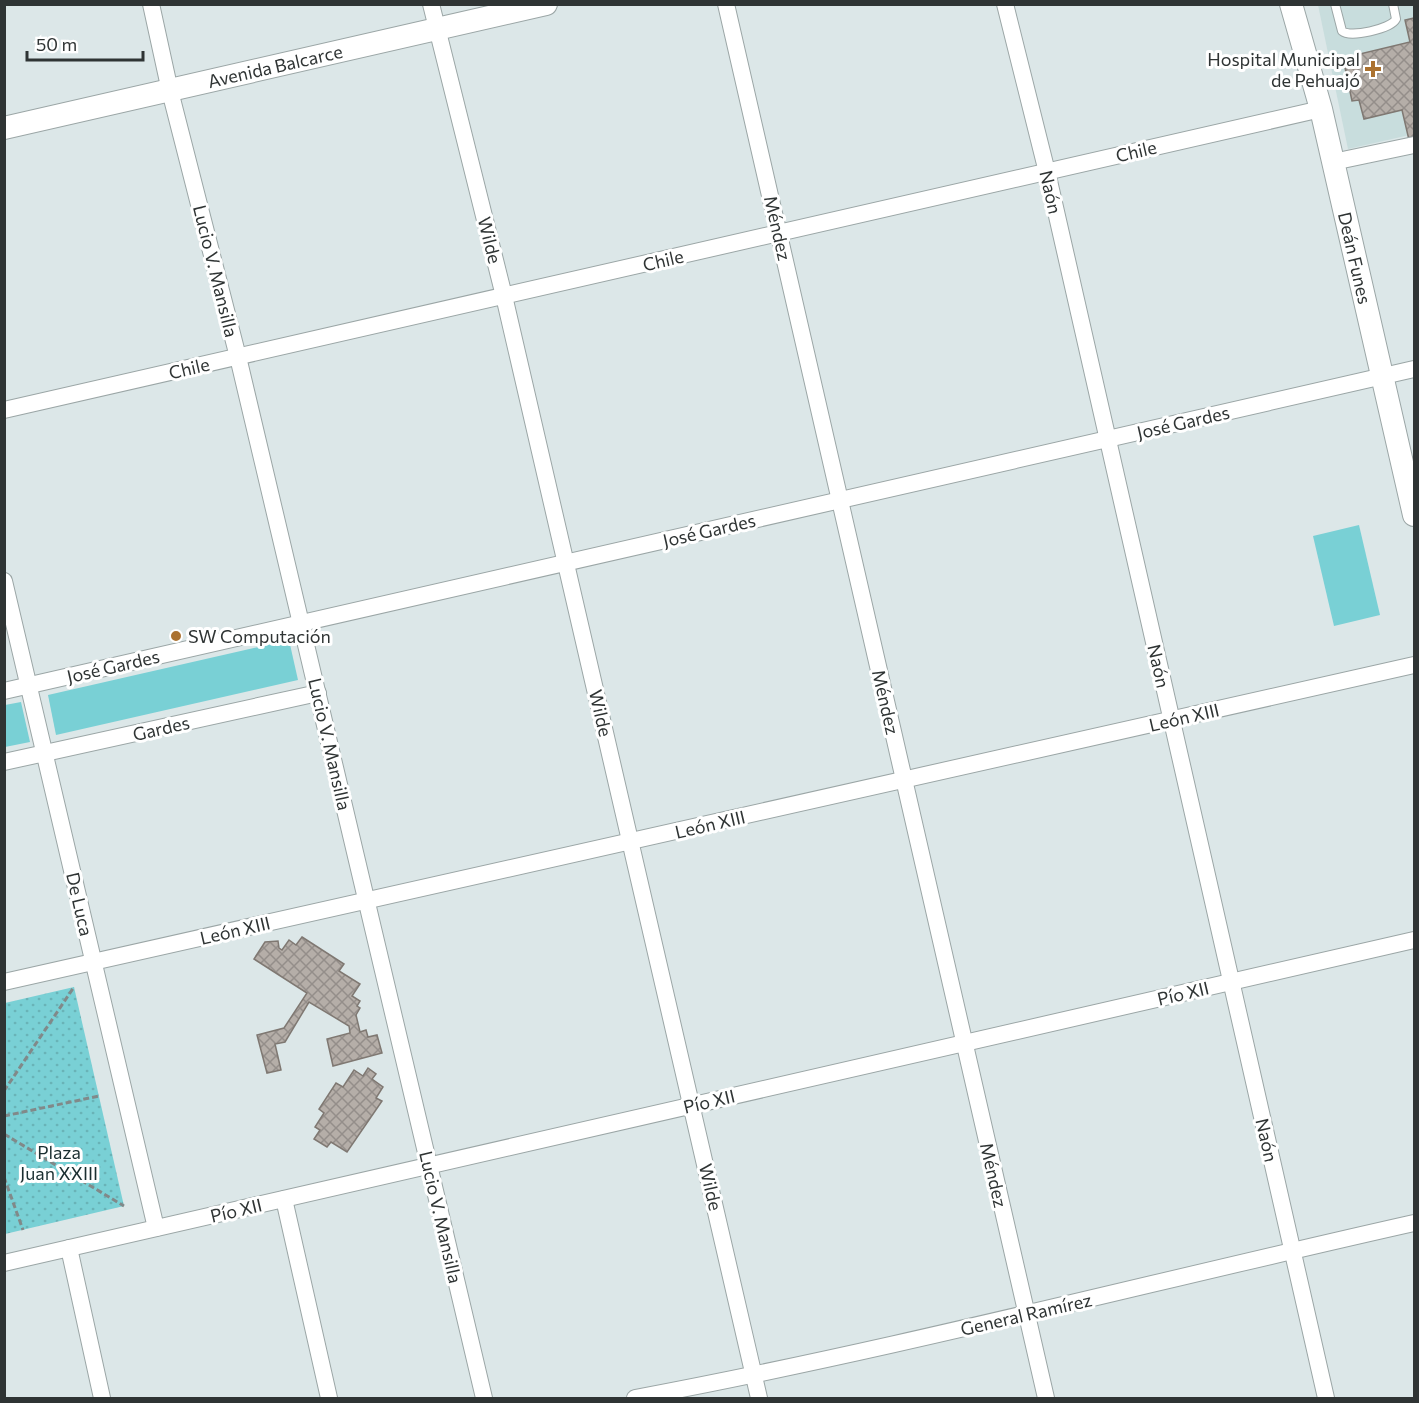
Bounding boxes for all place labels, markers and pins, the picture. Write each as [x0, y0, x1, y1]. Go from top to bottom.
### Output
place label: Hospital Municipal de Pehuajó [1207, 48, 1360, 91]
marker: Hospital Municipal de Pehuajó [1364, 60, 1382, 78]
place label: SW Computación [188, 625, 331, 647]
marker: SW Computación [169, 629, 183, 643]

